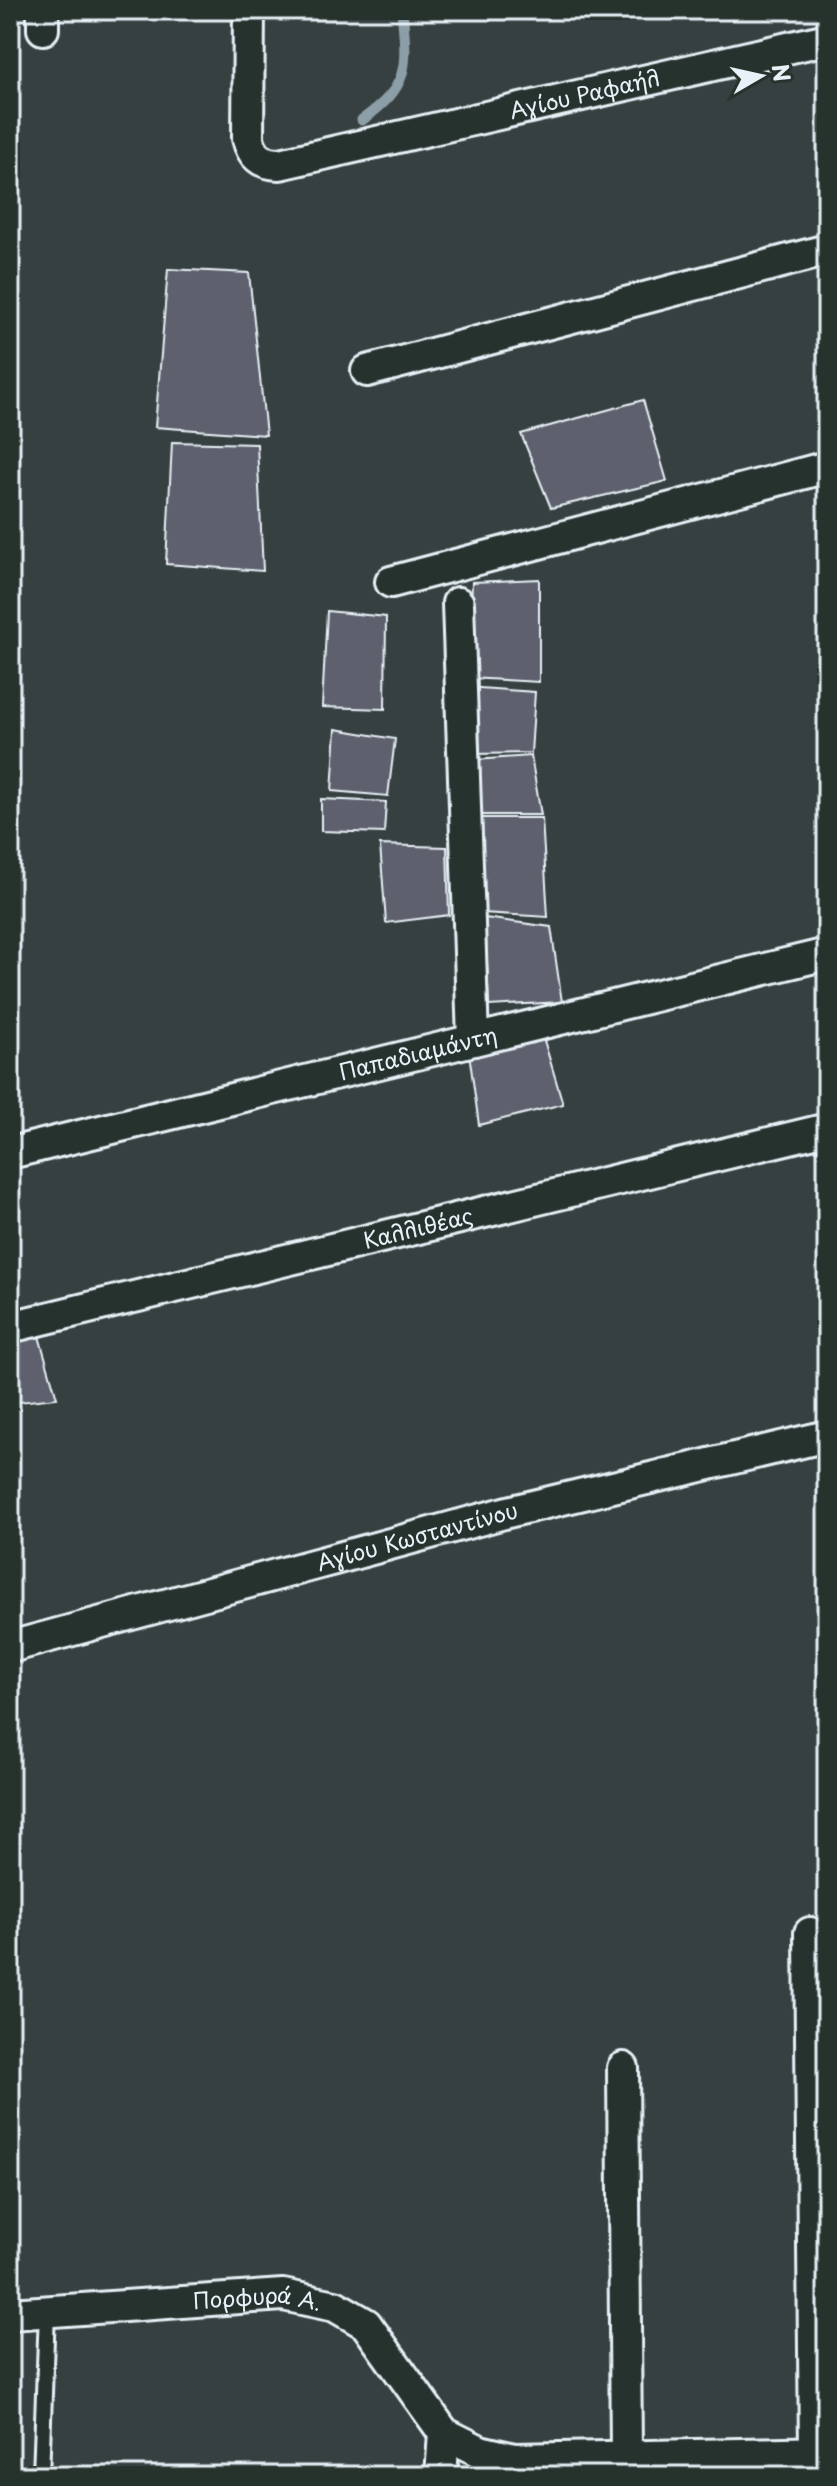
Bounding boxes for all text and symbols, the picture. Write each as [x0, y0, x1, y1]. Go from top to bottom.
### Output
north arrow [721, 36, 801, 116]
street label: Αγίου Ραφαήλ [506, 60, 663, 126]
text: N [765, 61, 800, 84]
street label: Παπαδιαμάντη [335, 1017, 500, 1087]
street label: Καλλιθέας [360, 1197, 476, 1256]
street label: Αγίου Κωσταντίνου [313, 1492, 521, 1578]
street label: Πορφυρά Α. [192, 2276, 325, 2318]

